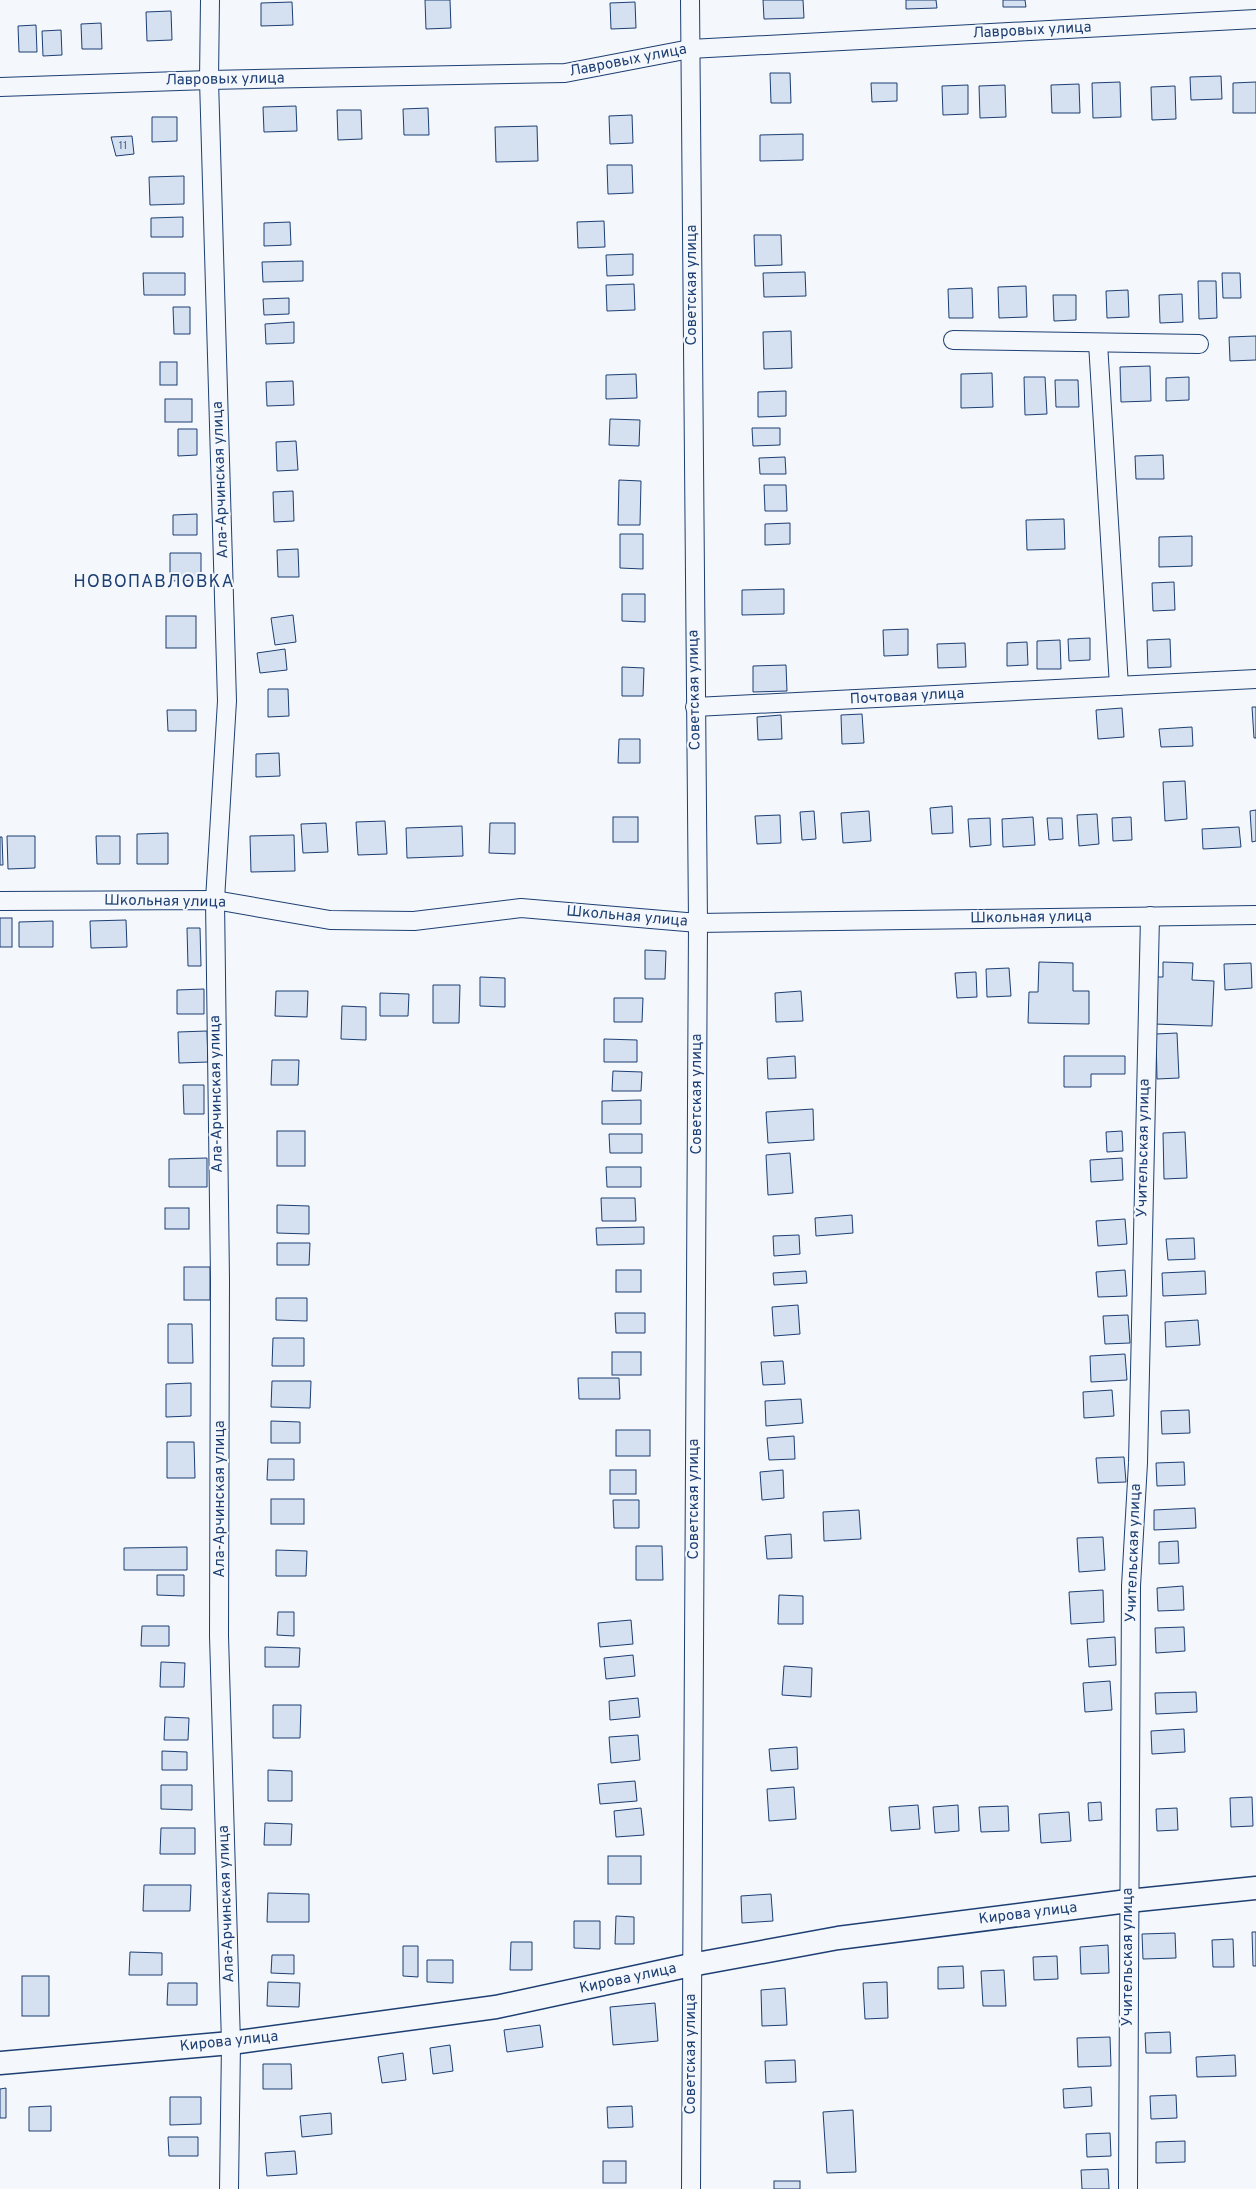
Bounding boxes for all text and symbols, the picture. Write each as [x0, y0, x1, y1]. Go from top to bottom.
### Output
street label: Лавровых улица [972, 18, 1092, 44]
street label: Лавровых улица [568, 40, 688, 82]
street label: Лавровых улица [165, 69, 285, 91]
house number: 11 [119, 138, 127, 154]
street label: Советская улица [683, 225, 702, 345]
street label: Ала-Арчинская улица [209, 401, 233, 559]
district label: НОВОПАВЛОВКА [73, 571, 235, 594]
street label: Советская улица [684, 629, 706, 751]
street label: Почтовая улица [849, 685, 965, 709]
street label: Школьная улица [104, 891, 226, 913]
street label: Школьная улица [566, 902, 688, 932]
street label: Школьная улица [970, 907, 1092, 929]
street label: Ала-Арчинская улица [206, 1015, 228, 1173]
street label: Советская улица [688, 1034, 707, 1154]
street label: Учительская улица [1133, 1078, 1155, 1218]
street label: Ала-Арчинская улица [211, 1420, 230, 1578]
street label: Советская улица [685, 1439, 704, 1559]
street label: Учительская улица [1122, 1483, 1146, 1623]
street label: Ала-Арчинская улица [215, 1825, 239, 1983]
street label: Учительская улица [1119, 1888, 1138, 2026]
street label: Кирова улица [978, 1899, 1078, 1929]
street label: Кирова улица [578, 1959, 678, 1999]
street label: Советская улица [682, 1994, 701, 2114]
street label: Кирова улица [179, 2027, 279, 2057]

